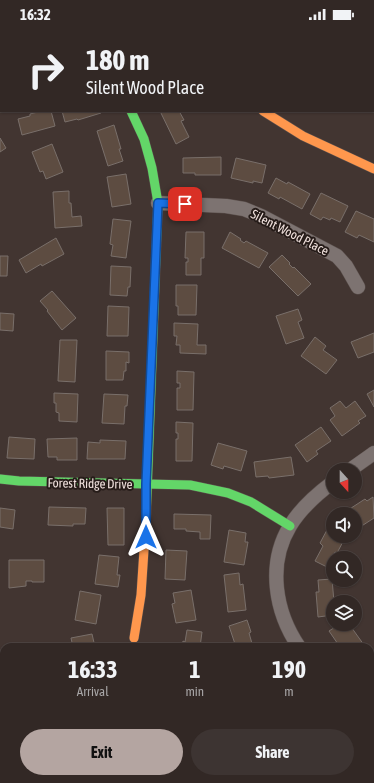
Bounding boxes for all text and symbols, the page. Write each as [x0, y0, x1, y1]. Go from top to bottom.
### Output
text: 16:32 [20, 6, 51, 23]
icon: right [20, 44, 72, 96]
text: 180 m [86, 44, 149, 76]
text: Silent Wood Place [86, 77, 204, 98]
pin [168, 187, 202, 221]
icon: arrive [174, 193, 196, 215]
street label: Silent Wood Place [248, 206, 331, 259]
north arrow [326, 463, 362, 499]
map controls [326, 463, 362, 631]
street label: Forest Ridge Drive [47, 475, 133, 492]
button: sound [326, 507, 362, 543]
position arrow [125, 516, 167, 558]
button: search [326, 551, 362, 587]
button: layers [326, 595, 362, 631]
text: 16:33 [68, 656, 117, 683]
text: 1 [189, 656, 200, 683]
text: 190 [272, 656, 306, 683]
text: Arrival [77, 684, 109, 699]
text: min [185, 684, 204, 699]
text: m [284, 684, 294, 699]
button: Exit [20, 729, 183, 775]
button: Share [191, 729, 354, 775]

